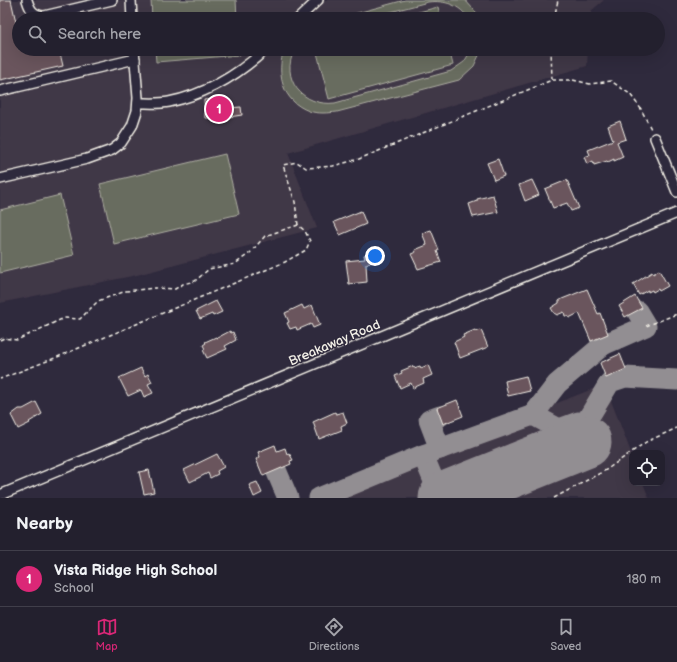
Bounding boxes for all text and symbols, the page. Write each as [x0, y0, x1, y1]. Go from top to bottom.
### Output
search box [12, 12, 665, 56]
icon: search [26, 23, 48, 45]
text: Search here [58, 25, 141, 44]
pin: 1 [206, 94, 232, 124]
your location [365, 246, 385, 266]
street label: Breakaway Road [286, 316, 383, 369]
map controls [629, 450, 665, 486]
button: locate [629, 450, 665, 486]
text: Nearby [16, 514, 73, 534]
text: Vista Ridge High School [54, 561, 217, 580]
text: 1 [26, 571, 32, 587]
text: 180 m [626, 571, 661, 587]
text: School [54, 580, 94, 596]
tab: Map [96, 616, 118, 653]
tab: Directions [309, 616, 359, 653]
tab: Saved [551, 616, 581, 653]

